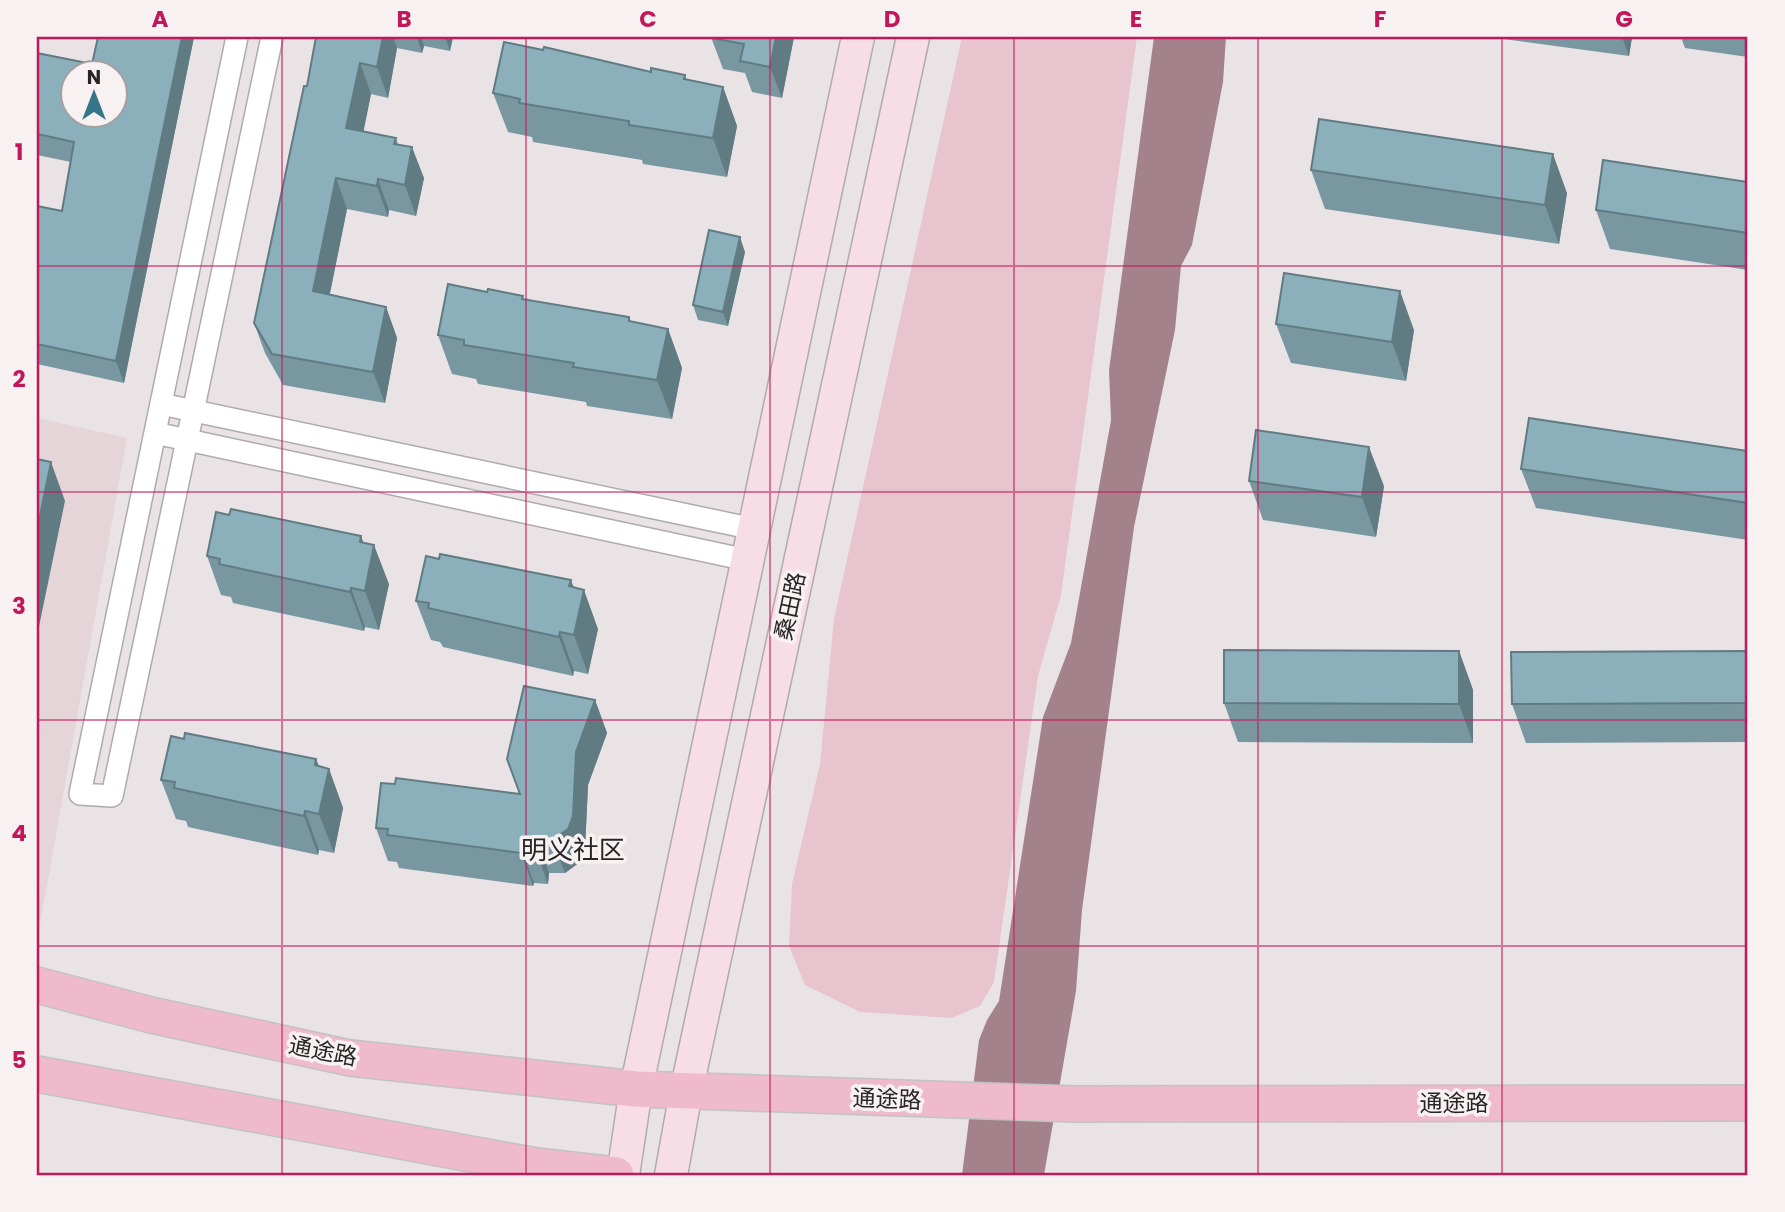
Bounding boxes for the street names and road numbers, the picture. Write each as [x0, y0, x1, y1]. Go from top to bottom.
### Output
street label: 桑田路 [767, 569, 813, 643]
street label: 通途路 [286, 1029, 360, 1073]
street label: 通途路 [852, 1082, 922, 1116]
street label: 通途路 [1420, 1087, 1489, 1119]

